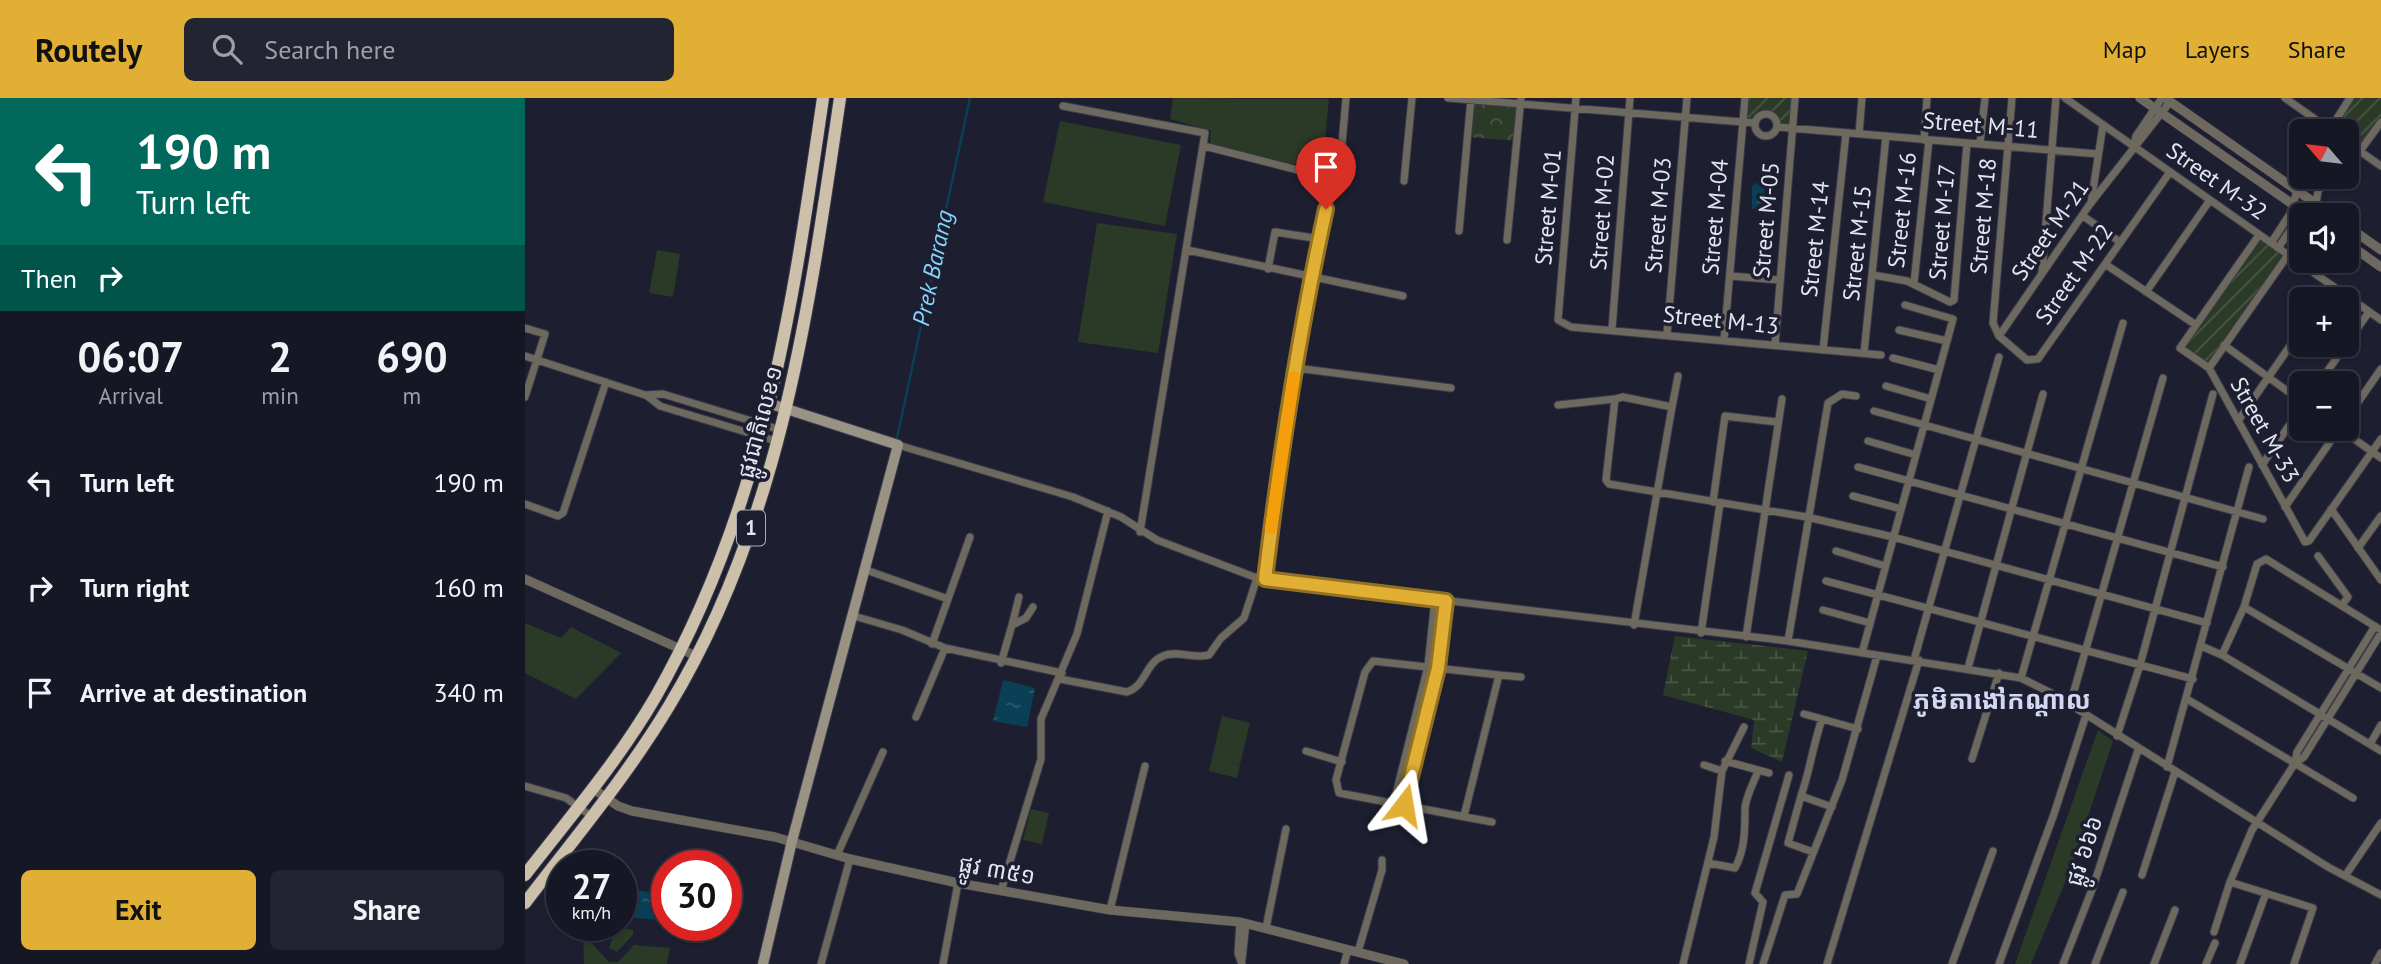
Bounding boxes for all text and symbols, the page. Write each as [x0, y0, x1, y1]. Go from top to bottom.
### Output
search box [184, 18, 674, 81]
text: Routely [35, 28, 142, 71]
icon: search [208, 30, 246, 68]
text: Search here [264, 33, 395, 66]
text: Map [2103, 34, 2147, 65]
text: Layers [2185, 34, 2250, 65]
text: Share [2288, 34, 2346, 65]
street label: Street M-11 [1922, 105, 2040, 144]
text: 190 m [136, 119, 271, 183]
north arrow [2289, 119, 2359, 189]
map controls [2289, 119, 2359, 441]
icon: left [21, 126, 112, 217]
street label: Street M-32 [2161, 135, 2273, 226]
pin [1296, 137, 1356, 209]
icon: arrive [1307, 148, 1345, 186]
street label: Street M-01 [1528, 148, 1567, 266]
street label: Street M-16 [1881, 151, 1922, 269]
street label: Street M-02 [1583, 153, 1620, 271]
street label: Street M-03 [1638, 156, 1677, 274]
street label: Street M-04 [1695, 157, 1734, 276]
street label: Street M-18 [1963, 157, 2002, 275]
street label: Street M-05 [1746, 161, 1785, 279]
street label: Street M-17 [1922, 163, 1961, 281]
street label: Street M-21 [2004, 174, 2095, 286]
street label: Street M-14 [1794, 179, 1835, 298]
text: Turn left [136, 181, 251, 223]
street label: Street M-15 [1836, 184, 1877, 302]
button: sound [2289, 203, 2359, 273]
water label: Prek Barang [905, 207, 960, 329]
street label: Street M-22 [2028, 218, 2119, 330]
icon: right [91, 259, 129, 297]
text: Then [21, 262, 77, 295]
button: + [2289, 287, 2359, 357]
street label: Street M-13 [1662, 299, 1780, 340]
text: 06:07 [77, 329, 184, 384]
text: 2 [268, 329, 292, 384]
text: 690 [376, 329, 448, 384]
street label: ផ្លូវជាតិលេខ១ [731, 363, 796, 483]
button: − [2289, 371, 2359, 441]
street label: Street M-33 [2225, 372, 2306, 488]
text: Arrival [98, 381, 163, 410]
text: min [261, 381, 299, 410]
text: m [403, 381, 421, 410]
icon: left [21, 464, 59, 502]
text: Turn left [80, 466, 174, 499]
text: 190 m [433, 466, 504, 499]
road number: 1 [737, 510, 765, 546]
icon: right [21, 569, 59, 607]
text: Turn right [80, 571, 189, 604]
text: 160 m [433, 571, 504, 604]
icon: arrive [21, 674, 59, 712]
text: Arrive at destination [80, 676, 307, 709]
text: 340 m [433, 676, 504, 709]
district label: ភូមិតាងៅកណ្តាល [1913, 683, 2091, 717]
position arrow [1367, 768, 1441, 842]
street label: ផ្លូវ ៦៦៦ [2059, 812, 2116, 892]
street label: ផ្លូវ ៣៥១ [955, 849, 1038, 898]
speed limit sign: 30 [651, 850, 742, 941]
text: 27 [572, 863, 611, 909]
button: Exit [21, 870, 256, 950]
button: Share [270, 870, 504, 950]
text: km/h [572, 901, 611, 924]

